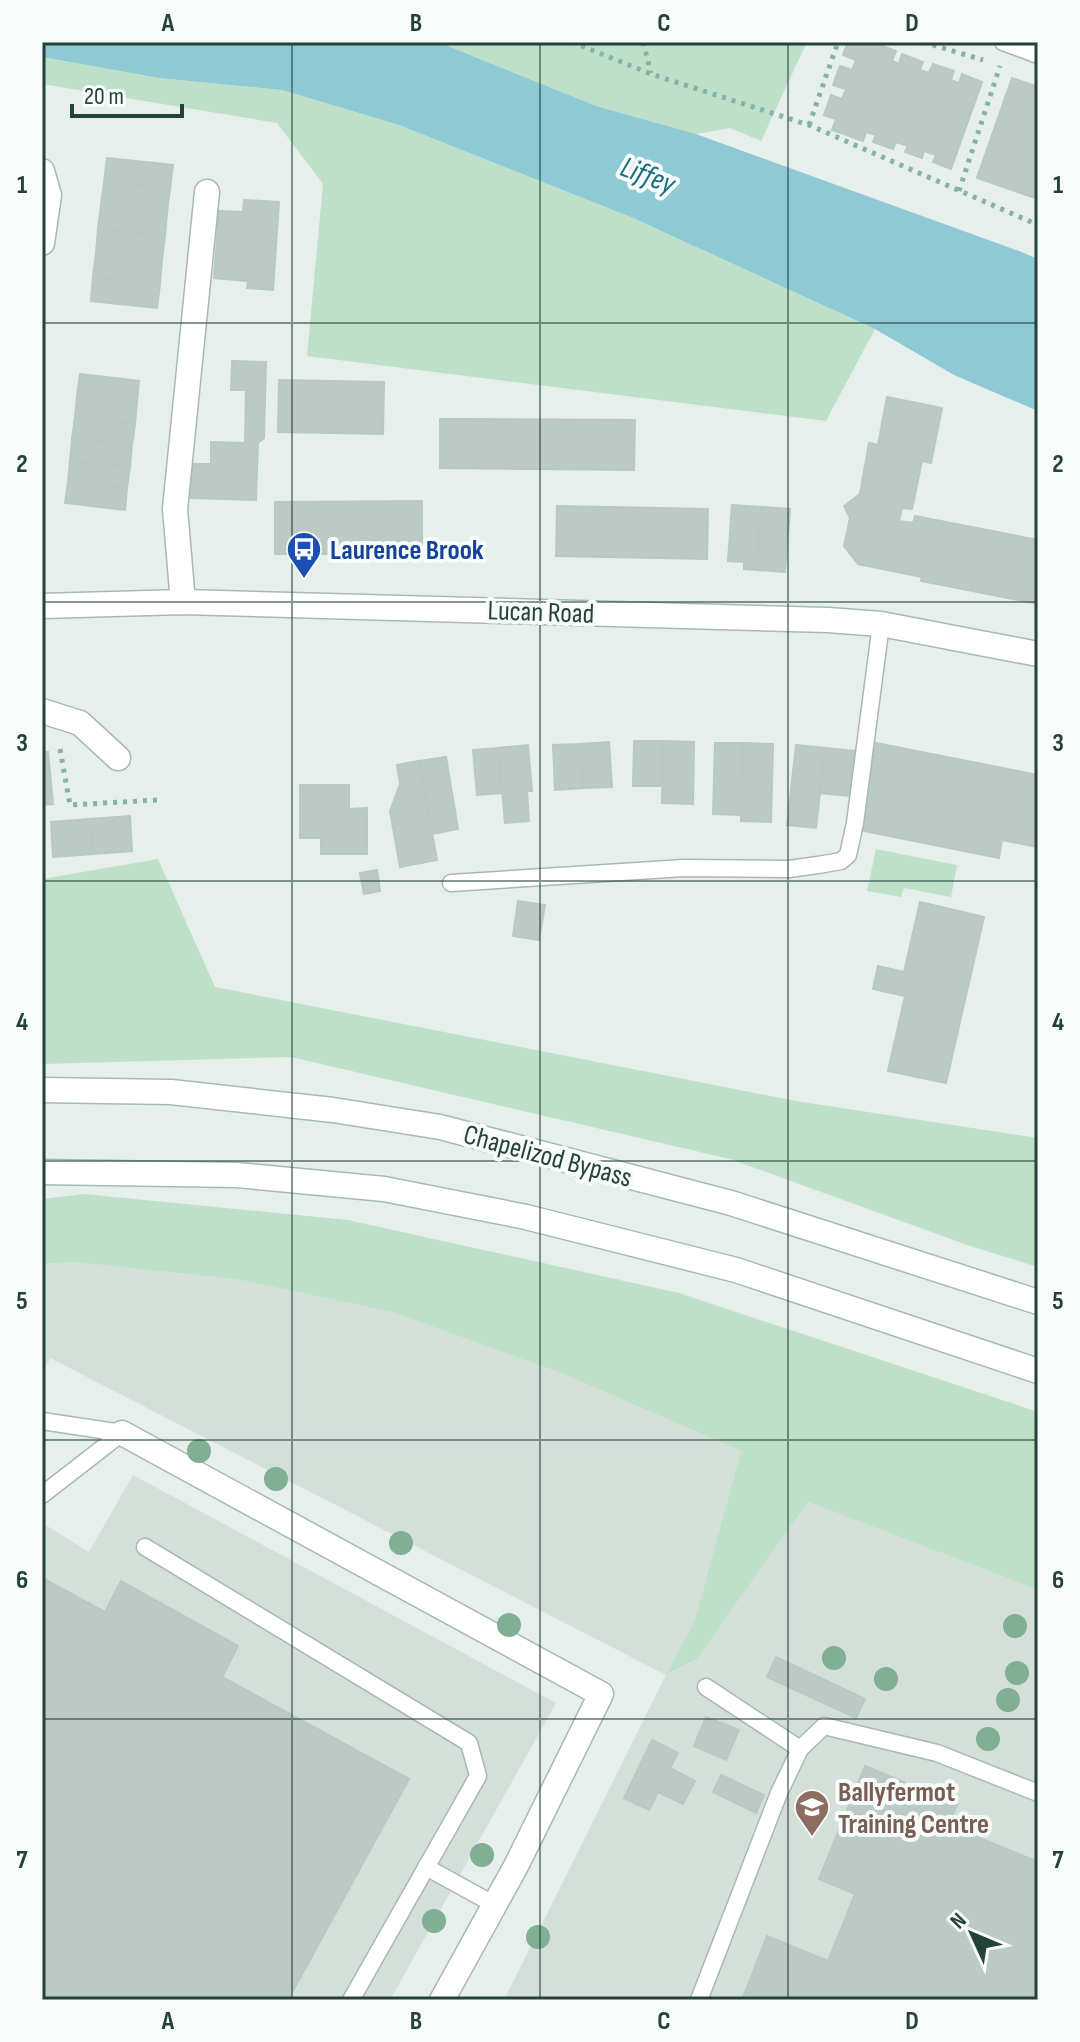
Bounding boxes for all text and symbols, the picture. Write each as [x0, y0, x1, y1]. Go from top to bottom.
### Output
text: A [161, 8, 175, 39]
text: B [410, 8, 422, 39]
text: C [657, 8, 671, 39]
text: D [905, 8, 919, 39]
scale bar [72, 68, 182, 118]
text: 20 m [84, 82, 124, 111]
water label: Liffey [615, 149, 682, 203]
text: 1 [17, 170, 27, 201]
text: 1 [1053, 170, 1063, 201]
text: 2 [16, 449, 28, 480]
text: 2 [1052, 449, 1064, 480]
bus stop icon: Laurence Brook [285, 530, 323, 580]
place label: Laurence Brook [330, 534, 484, 567]
street label: Lucan Road [487, 594, 595, 631]
text: 3 [16, 728, 28, 759]
text: 3 [1052, 728, 1064, 759]
text: 4 [16, 1007, 28, 1038]
text: 4 [1052, 1007, 1064, 1038]
street label: Chapelizod Bypass [460, 1118, 635, 1195]
text: 5 [16, 1286, 28, 1317]
text: 5 [1052, 1286, 1064, 1317]
text: 6 [16, 1565, 28, 1596]
text: 6 [1052, 1565, 1064, 1596]
place label: Ballyfermot Training Centre [838, 1776, 989, 1841]
school or university icon: Ballyfermot Training Centre [793, 1788, 831, 1838]
text: 7 [16, 1845, 28, 1876]
text: 7 [1052, 1845, 1064, 1876]
north arrow [932, 1894, 1012, 1974]
text: N [945, 1908, 972, 1935]
text: A [161, 2006, 175, 2037]
text: B [410, 2006, 422, 2037]
text: C [657, 2006, 671, 2037]
text: D [905, 2006, 919, 2037]

